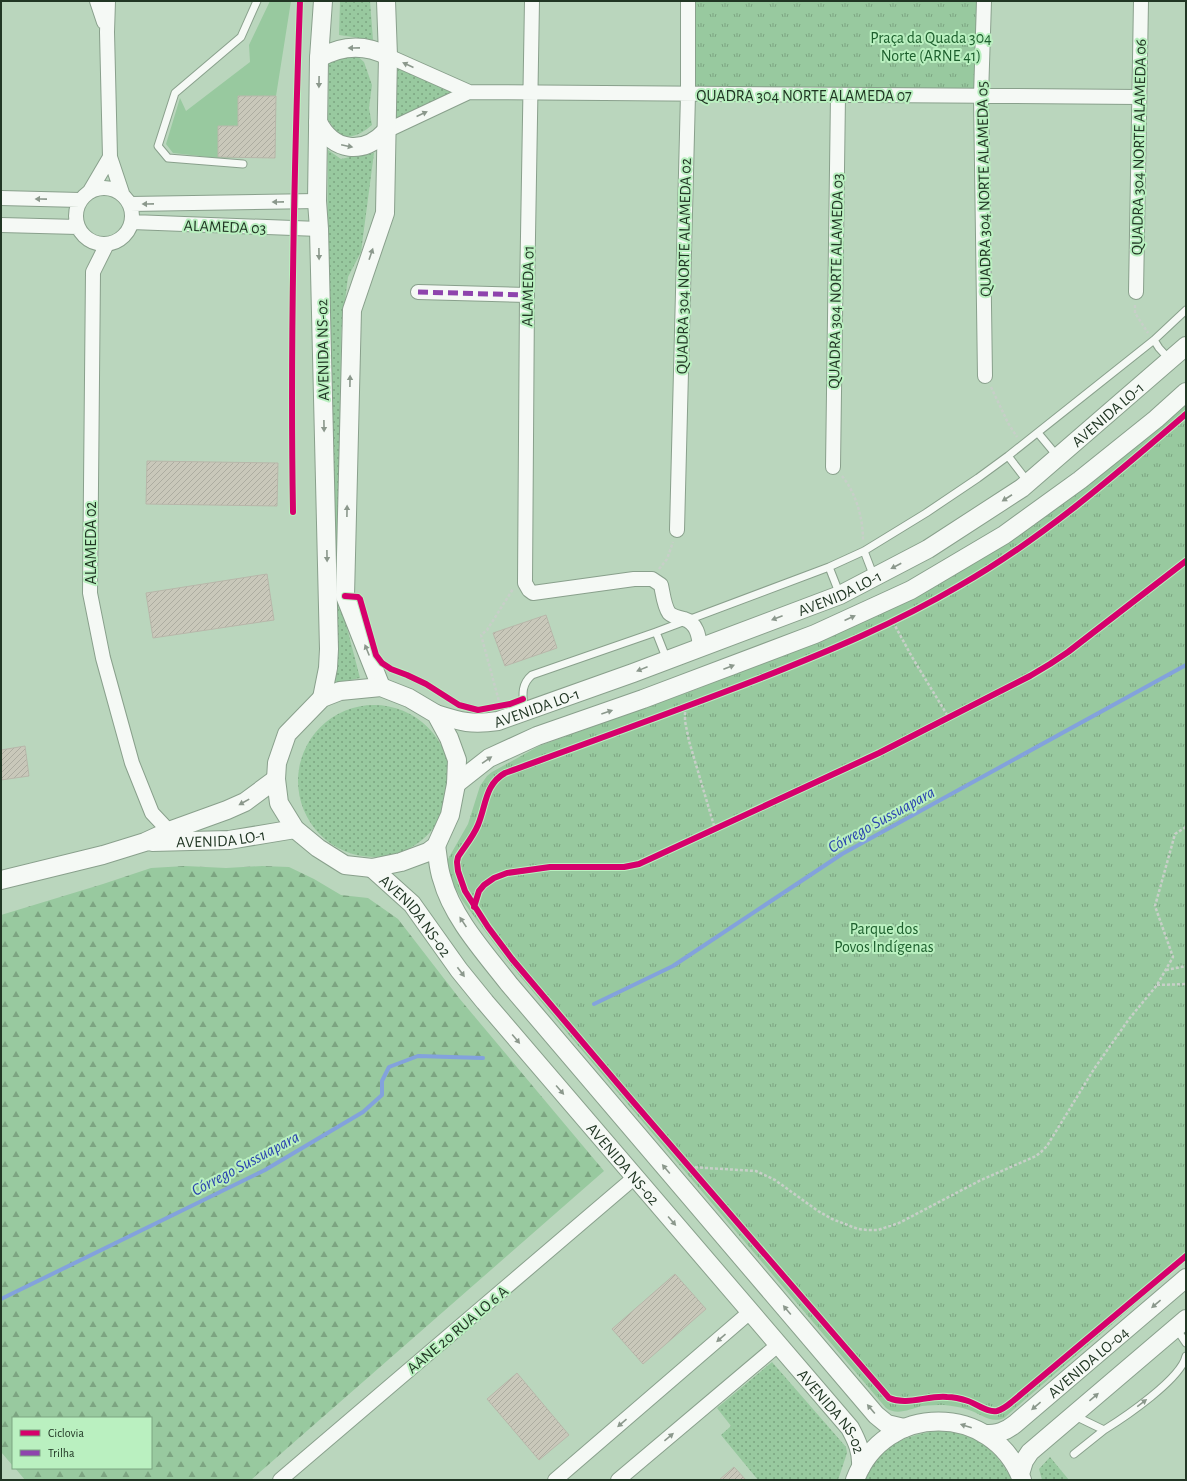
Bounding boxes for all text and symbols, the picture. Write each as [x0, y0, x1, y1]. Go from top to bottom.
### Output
park label: Praça da Quada 304 Norte (ARNE 41) [870, 30, 992, 64]
street label: QUADRA 304 NORTE ALAMEDA 06 [1129, 39, 1150, 255]
one-way arrow [348, 44, 360, 51]
one-way arrow [402, 62, 413, 68]
one-way arrow [316, 76, 322, 89]
street label: QUADRA 304 NORTE ALAMEDA 05 [974, 81, 995, 297]
street label: QUADRA 304 NORTE ALAMEDA 07 [696, 88, 912, 105]
one-way arrow [416, 111, 427, 117]
one-way arrow [341, 143, 353, 149]
street label: QUADRA 304 NORTE ALAMEDA 02 [674, 158, 695, 374]
street label: QUADRA 304 NORTE ALAMEDA 03 [826, 173, 847, 389]
one-way arrow [34, 196, 47, 202]
one-way arrow [272, 198, 284, 205]
one-way arrow [141, 201, 154, 207]
street label: ALAMEDA 03 [183, 218, 266, 236]
street label: ALAMEDA 01 [519, 245, 537, 327]
one-way arrow [316, 248, 323, 260]
one-way arrow [368, 248, 374, 260]
street label: AVENIDA NS-02 [314, 299, 332, 401]
one-way arrow [347, 374, 353, 387]
street label: AVENIDA LO-1 [1069, 379, 1147, 450]
one-way arrow [320, 420, 327, 432]
one-way arrow [1001, 494, 1012, 502]
street label: ALAMEDA 02 [83, 501, 99, 585]
one-way arrow [344, 504, 350, 517]
one-way arrow [323, 550, 330, 562]
one-way arrow [890, 563, 902, 569]
street label: AVENIDA LO-1 [796, 568, 884, 619]
one-way arrow [844, 615, 855, 621]
one-way arrow [771, 616, 783, 622]
one-way arrow [363, 644, 369, 656]
one-way arrow [724, 663, 736, 669]
one-way arrow [636, 667, 648, 673]
street label: AVENIDA LO-1 [492, 686, 582, 731]
one-way arrow [602, 709, 614, 715]
one-way arrow [482, 756, 492, 764]
water label: Córrego Sussuapara [825, 783, 938, 857]
one-way arrow [238, 798, 250, 805]
street label: AVENIDA LO-1 [176, 827, 267, 850]
street label: AVENIDA NS-02 [376, 872, 454, 960]
one-way arrow [459, 917, 467, 928]
park label: Parque dos Povos Indígenas [834, 921, 934, 955]
one-way arrow [456, 966, 465, 977]
one-way arrow [511, 1033, 520, 1044]
one-way arrow [556, 1085, 565, 1096]
street label: AVENIDA NS-02 [584, 1120, 662, 1208]
water label: Córrego Sussuapara [189, 1128, 302, 1200]
one-way arrow [662, 1163, 671, 1174]
one-way arrow [667, 1216, 677, 1226]
street label: AANE 20 RUA LO 6 A [404, 1283, 511, 1377]
one-way arrow [1151, 1299, 1162, 1308]
one-way arrow [783, 1306, 792, 1315]
street label: AVENIDA LO-04 [1045, 1324, 1132, 1401]
one-way arrow [716, 1333, 725, 1342]
street label: AVENIDA NS-02 [794, 1366, 867, 1455]
one-way arrow [1089, 1392, 1099, 1401]
one-way arrow [1136, 1399, 1147, 1407]
one-way arrow [1031, 1402, 1042, 1411]
one-way arrow [867, 1404, 876, 1415]
legend [12, 1417, 152, 1469]
one-way arrow [617, 1418, 628, 1427]
one-way arrow [960, 1422, 972, 1428]
text: Ciclovia [48, 1427, 84, 1439]
one-way arrow [664, 1433, 675, 1442]
text: Trilha [48, 1447, 75, 1459]

